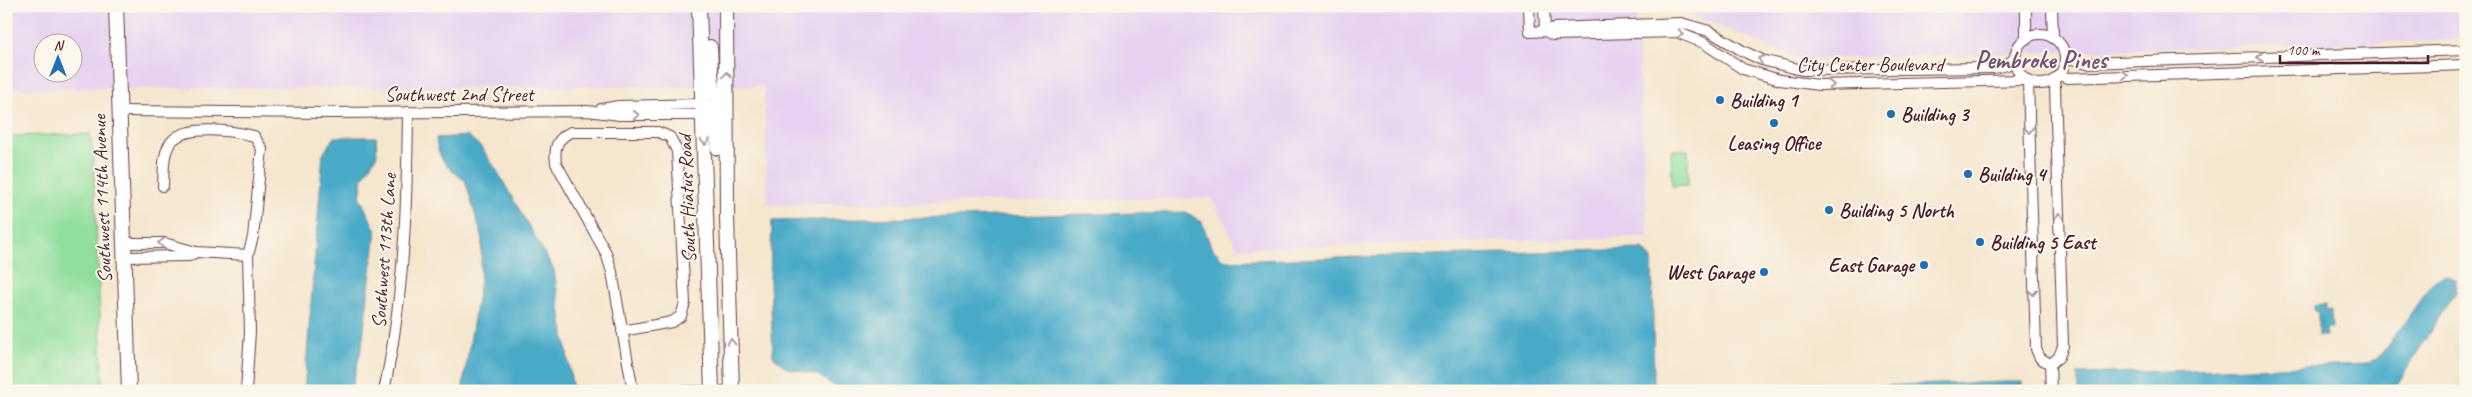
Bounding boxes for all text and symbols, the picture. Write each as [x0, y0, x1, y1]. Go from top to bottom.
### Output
one-way arrow [1676, 28, 1684, 39]
north arrow [32, 32, 82, 82]
scale bar [2280, 32, 2427, 64]
text: N [54, 37, 65, 54]
text: 100 m [2287, 41, 2321, 60]
district label: Pembroke Pines [1975, 44, 2109, 76]
one-way arrow [2255, 51, 2263, 62]
street label: City Center Boulevard [1797, 52, 1946, 77]
one-way arrow [1757, 55, 1766, 65]
one-way arrow [722, 70, 732, 78]
one-way arrow [2122, 70, 2130, 81]
one-way arrow [1828, 80, 1835, 90]
street label: Southwest 2nd Street [385, 82, 536, 107]
place label: Building 1 [1730, 88, 1800, 113]
marker: Building 1 [1714, 94, 1726, 106]
place label: Building 3 [1901, 102, 1971, 127]
marker: Building 3 [1885, 108, 1897, 120]
one-way arrow [632, 110, 640, 120]
street label: Southwest 114th Avenue [87, 113, 117, 284]
marker: Leasing Office [1768, 117, 1780, 129]
one-way arrow [2024, 126, 2034, 134]
street label: South Hiatus Road [672, 131, 702, 263]
place label: Leasing Office [1728, 131, 1823, 156]
one-way arrow [700, 139, 710, 147]
place label: Building 4 [1978, 162, 2049, 187]
marker: Building 4 [1962, 168, 1974, 180]
street label: Southwest 113th Lane [366, 171, 402, 329]
place label: Building 5 North [1839, 198, 1955, 223]
marker: Building 5 North [1823, 204, 1835, 216]
one-way arrow [2054, 211, 2064, 219]
place label: Building 5 East [1990, 230, 2098, 255]
marker: Building 5 East [1974, 236, 1986, 248]
one-way arrow [156, 238, 164, 249]
place label: East Garage [1828, 253, 1916, 278]
marker: East Garage [1918, 259, 1930, 271]
place label: West Garage [1666, 260, 1756, 285]
marker: West Garage [1758, 266, 1770, 278]
one-way arrow [2028, 289, 2039, 297]
one-way arrow [726, 338, 736, 346]

